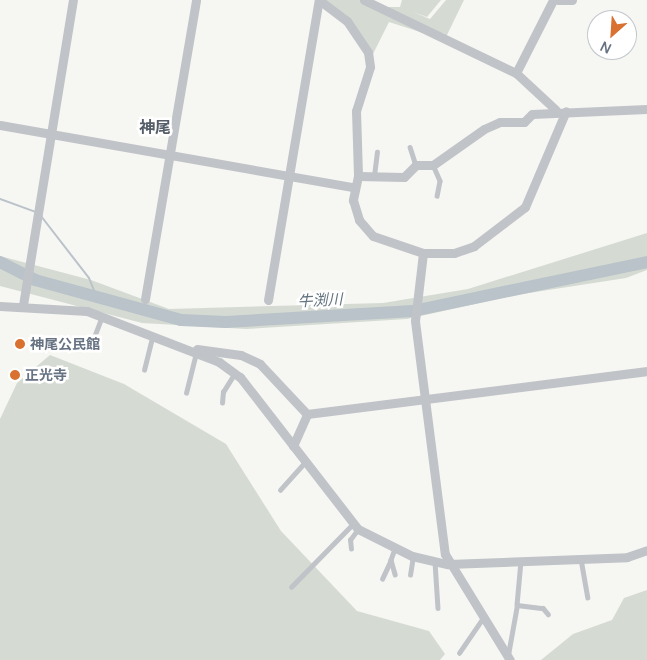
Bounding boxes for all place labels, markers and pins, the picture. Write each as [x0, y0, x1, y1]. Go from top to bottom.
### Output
place label: 神尾公民館 [30, 336, 100, 352]
marker: 神尾公民館 [14, 338, 26, 350]
place label: 正光寺 [25, 367, 67, 383]
marker: 正光寺 [9, 369, 21, 381]

